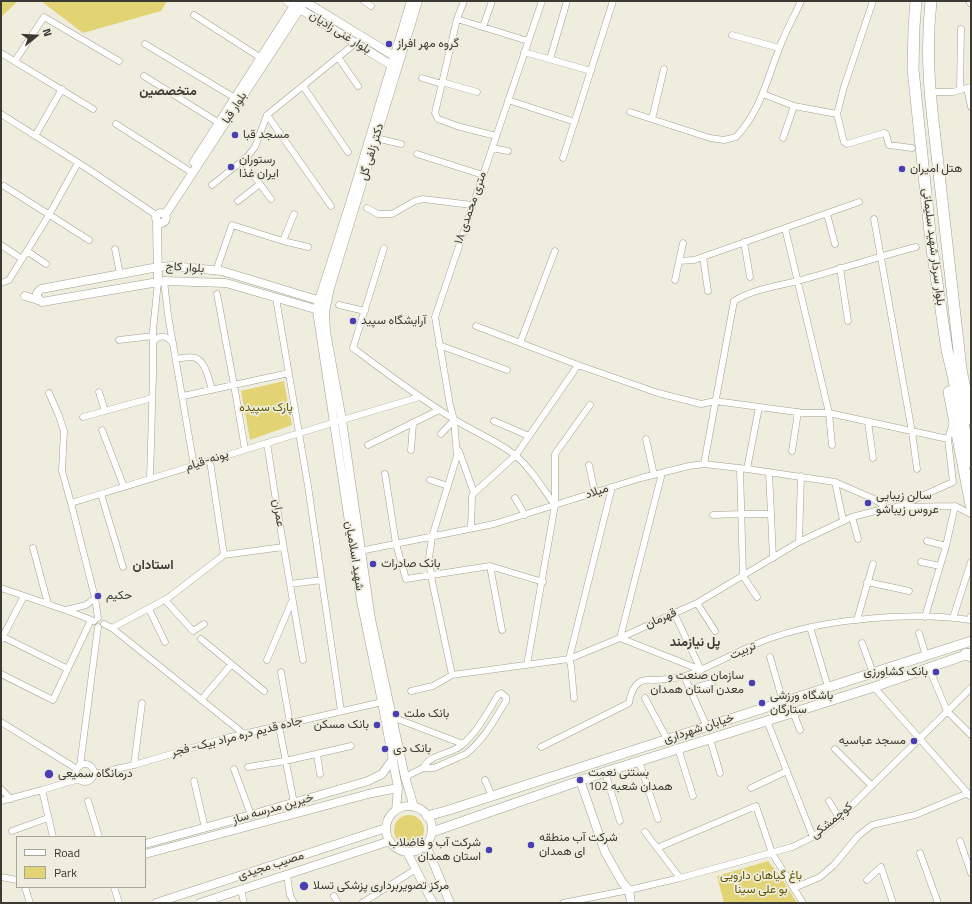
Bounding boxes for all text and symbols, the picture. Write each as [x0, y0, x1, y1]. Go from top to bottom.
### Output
street label: بلوار غنی زادیان [307, 8, 373, 58]
north arrow [16, 16, 56, 56]
text: N [39, 26, 56, 38]
place label: گروه مهر افراز [397, 37, 459, 51]
marker: گروه مهر افراز [384, 39, 394, 49]
district label: متخصصین [139, 84, 197, 100]
street label: بلوار قبا [219, 89, 251, 127]
street label: دکتر زلفی گل [356, 122, 388, 182]
place label: مسجد قبا [243, 128, 290, 142]
marker: مسجد قبا [230, 130, 240, 140]
place label: رستوران ایران غذا [239, 153, 279, 181]
marker: رستوران ایران غذا [226, 162, 236, 172]
place label: هتل امیران [910, 162, 962, 176]
marker: هتل امیران [897, 164, 907, 174]
street label: ۱۸ متری محمدی [452, 170, 490, 246]
street label: بلوار سردار شهید سلیمانی [919, 187, 947, 307]
street label: بلوار کاج [165, 259, 205, 277]
place label: آرایشگاه سپید [361, 314, 426, 328]
marker: آرایشگاه سپید [348, 316, 358, 326]
park label: پارک سپیده [239, 401, 293, 415]
street label: پونه-قیام [184, 447, 230, 475]
street label: میلاد [583, 481, 611, 503]
place label: سالن زیبایی عروس زیباشو [876, 489, 939, 517]
street label: عمران [269, 498, 287, 528]
marker: سالن زیبایی عروس زیباشو [863, 498, 873, 508]
street label: شهید اسلامیان [341, 520, 367, 592]
place label: بانک صادرات [381, 557, 441, 571]
district label: استادان [132, 558, 174, 574]
marker: بانک صادرات [368, 559, 378, 569]
place label: حکیم [106, 589, 132, 603]
marker: حکیم [93, 591, 103, 601]
street label: قهرمان [643, 606, 679, 632]
district label: پل نیازمند [670, 635, 720, 651]
street label: تربیت [728, 639, 758, 663]
place label: بانک کشاورزی [864, 665, 928, 679]
marker: بانک کشاورزی [931, 667, 941, 677]
place label: سازمان صنعت و معدن استان همدان [650, 669, 744, 697]
marker: سازمان صنعت و معدن استان همدان [747, 678, 757, 688]
place label: باشگاه ورزشی ستارگان [770, 689, 833, 717]
marker: باشگاه ورزشی ستارگان [757, 698, 767, 708]
place label: بانک ملت [404, 707, 449, 721]
marker: بانک ملت [391, 709, 401, 719]
street label: خیابان شهرداری [662, 711, 736, 747]
street label: جاده قدیم دره مراد بیک- فجر [170, 714, 304, 760]
place label: بانک مسکن [314, 718, 369, 732]
marker: بانک مسکن [372, 720, 382, 730]
place label: مسجد عباسیه [839, 734, 906, 748]
marker: مسجد عباسیه [909, 736, 919, 746]
place label: بانک دی [393, 742, 431, 756]
marker: بانک دی [380, 744, 390, 754]
place label: بستنی نعمت همدان شعبه 102 [588, 766, 673, 794]
place label: درمانگاه سمیعی [58, 767, 133, 781]
marker: درمانگاه سمیعی [43, 768, 55, 780]
marker: بستنی نعمت همدان شعبه 102 [575, 775, 585, 785]
street label: خیرین مدرسه ساز [231, 791, 315, 827]
street label: کوچمشکی [808, 800, 856, 842]
place label: شرکت آب منطقه ای همدان [539, 831, 618, 859]
legend [16, 836, 146, 888]
place label: شرکت آب و فاضلاب استان همدان [389, 836, 481, 864]
marker: شرکت آب منطقه ای همدان [526, 840, 536, 850]
text: Road [54, 843, 80, 862]
marker: شرکت آب و فاضلاب استان همدان [484, 845, 494, 855]
street label: مصیب مجیدی [236, 849, 306, 883]
text: Park [54, 863, 77, 882]
park label: باغ گیاهان دارویی بو علی سینا [720, 869, 802, 897]
place label: مرکز تصویربرداری پزشکی تسلا [313, 879, 449, 893]
marker: مرکز تصویربرداری پزشکی تسلا [298, 880, 310, 892]

